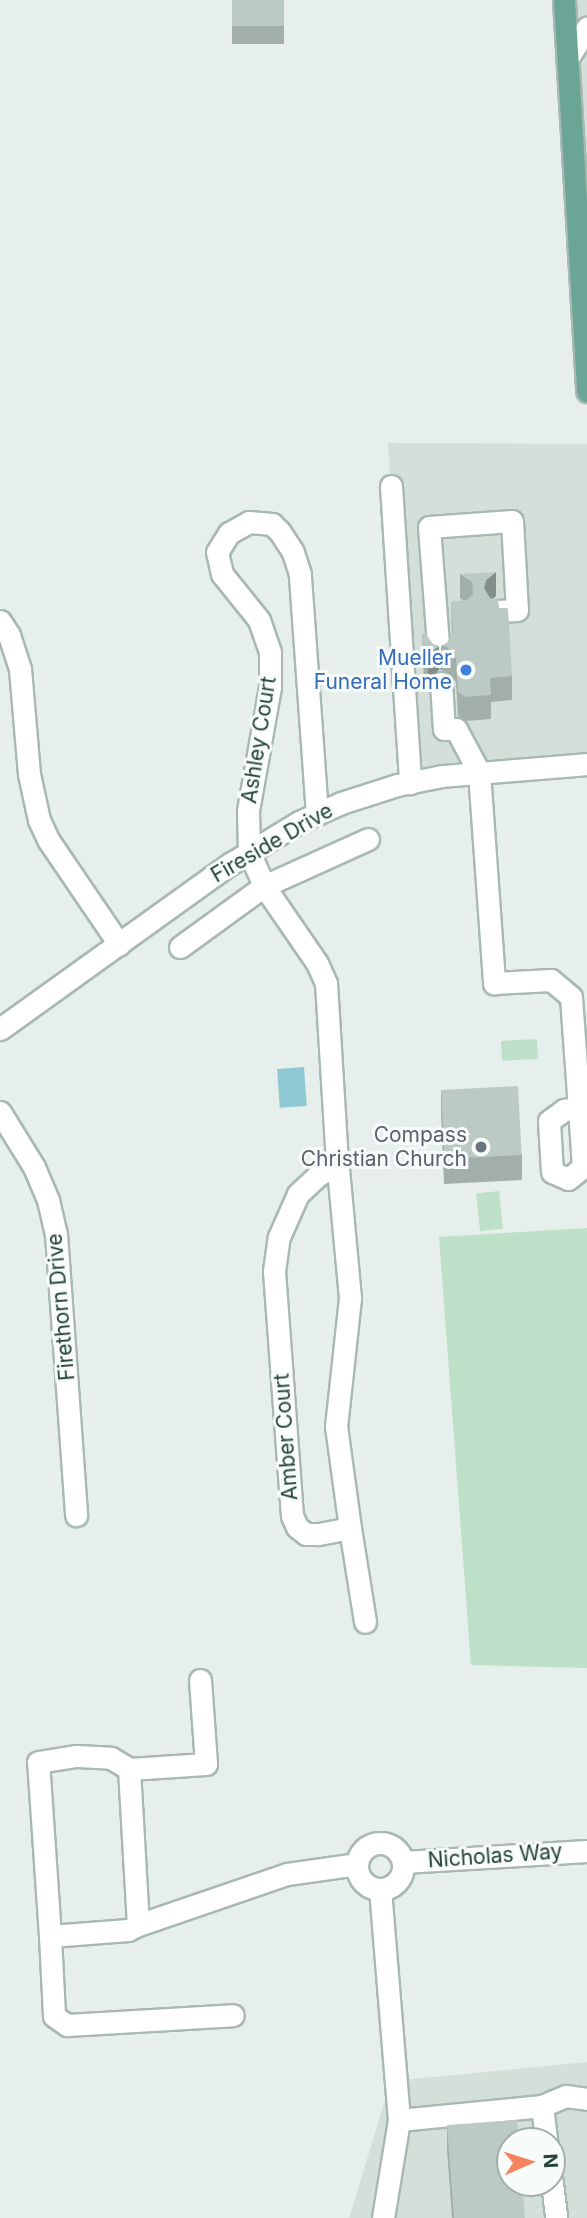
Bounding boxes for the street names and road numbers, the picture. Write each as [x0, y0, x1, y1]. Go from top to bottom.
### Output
street label: Ashley Court [237, 675, 281, 805]
street label: Fireside Drive [207, 798, 337, 888]
street label: Firethorn Drive [42, 1232, 80, 1382]
street label: Amber Court [269, 1373, 303, 1501]
street label: Nicholas Way [427, 1839, 563, 1873]

